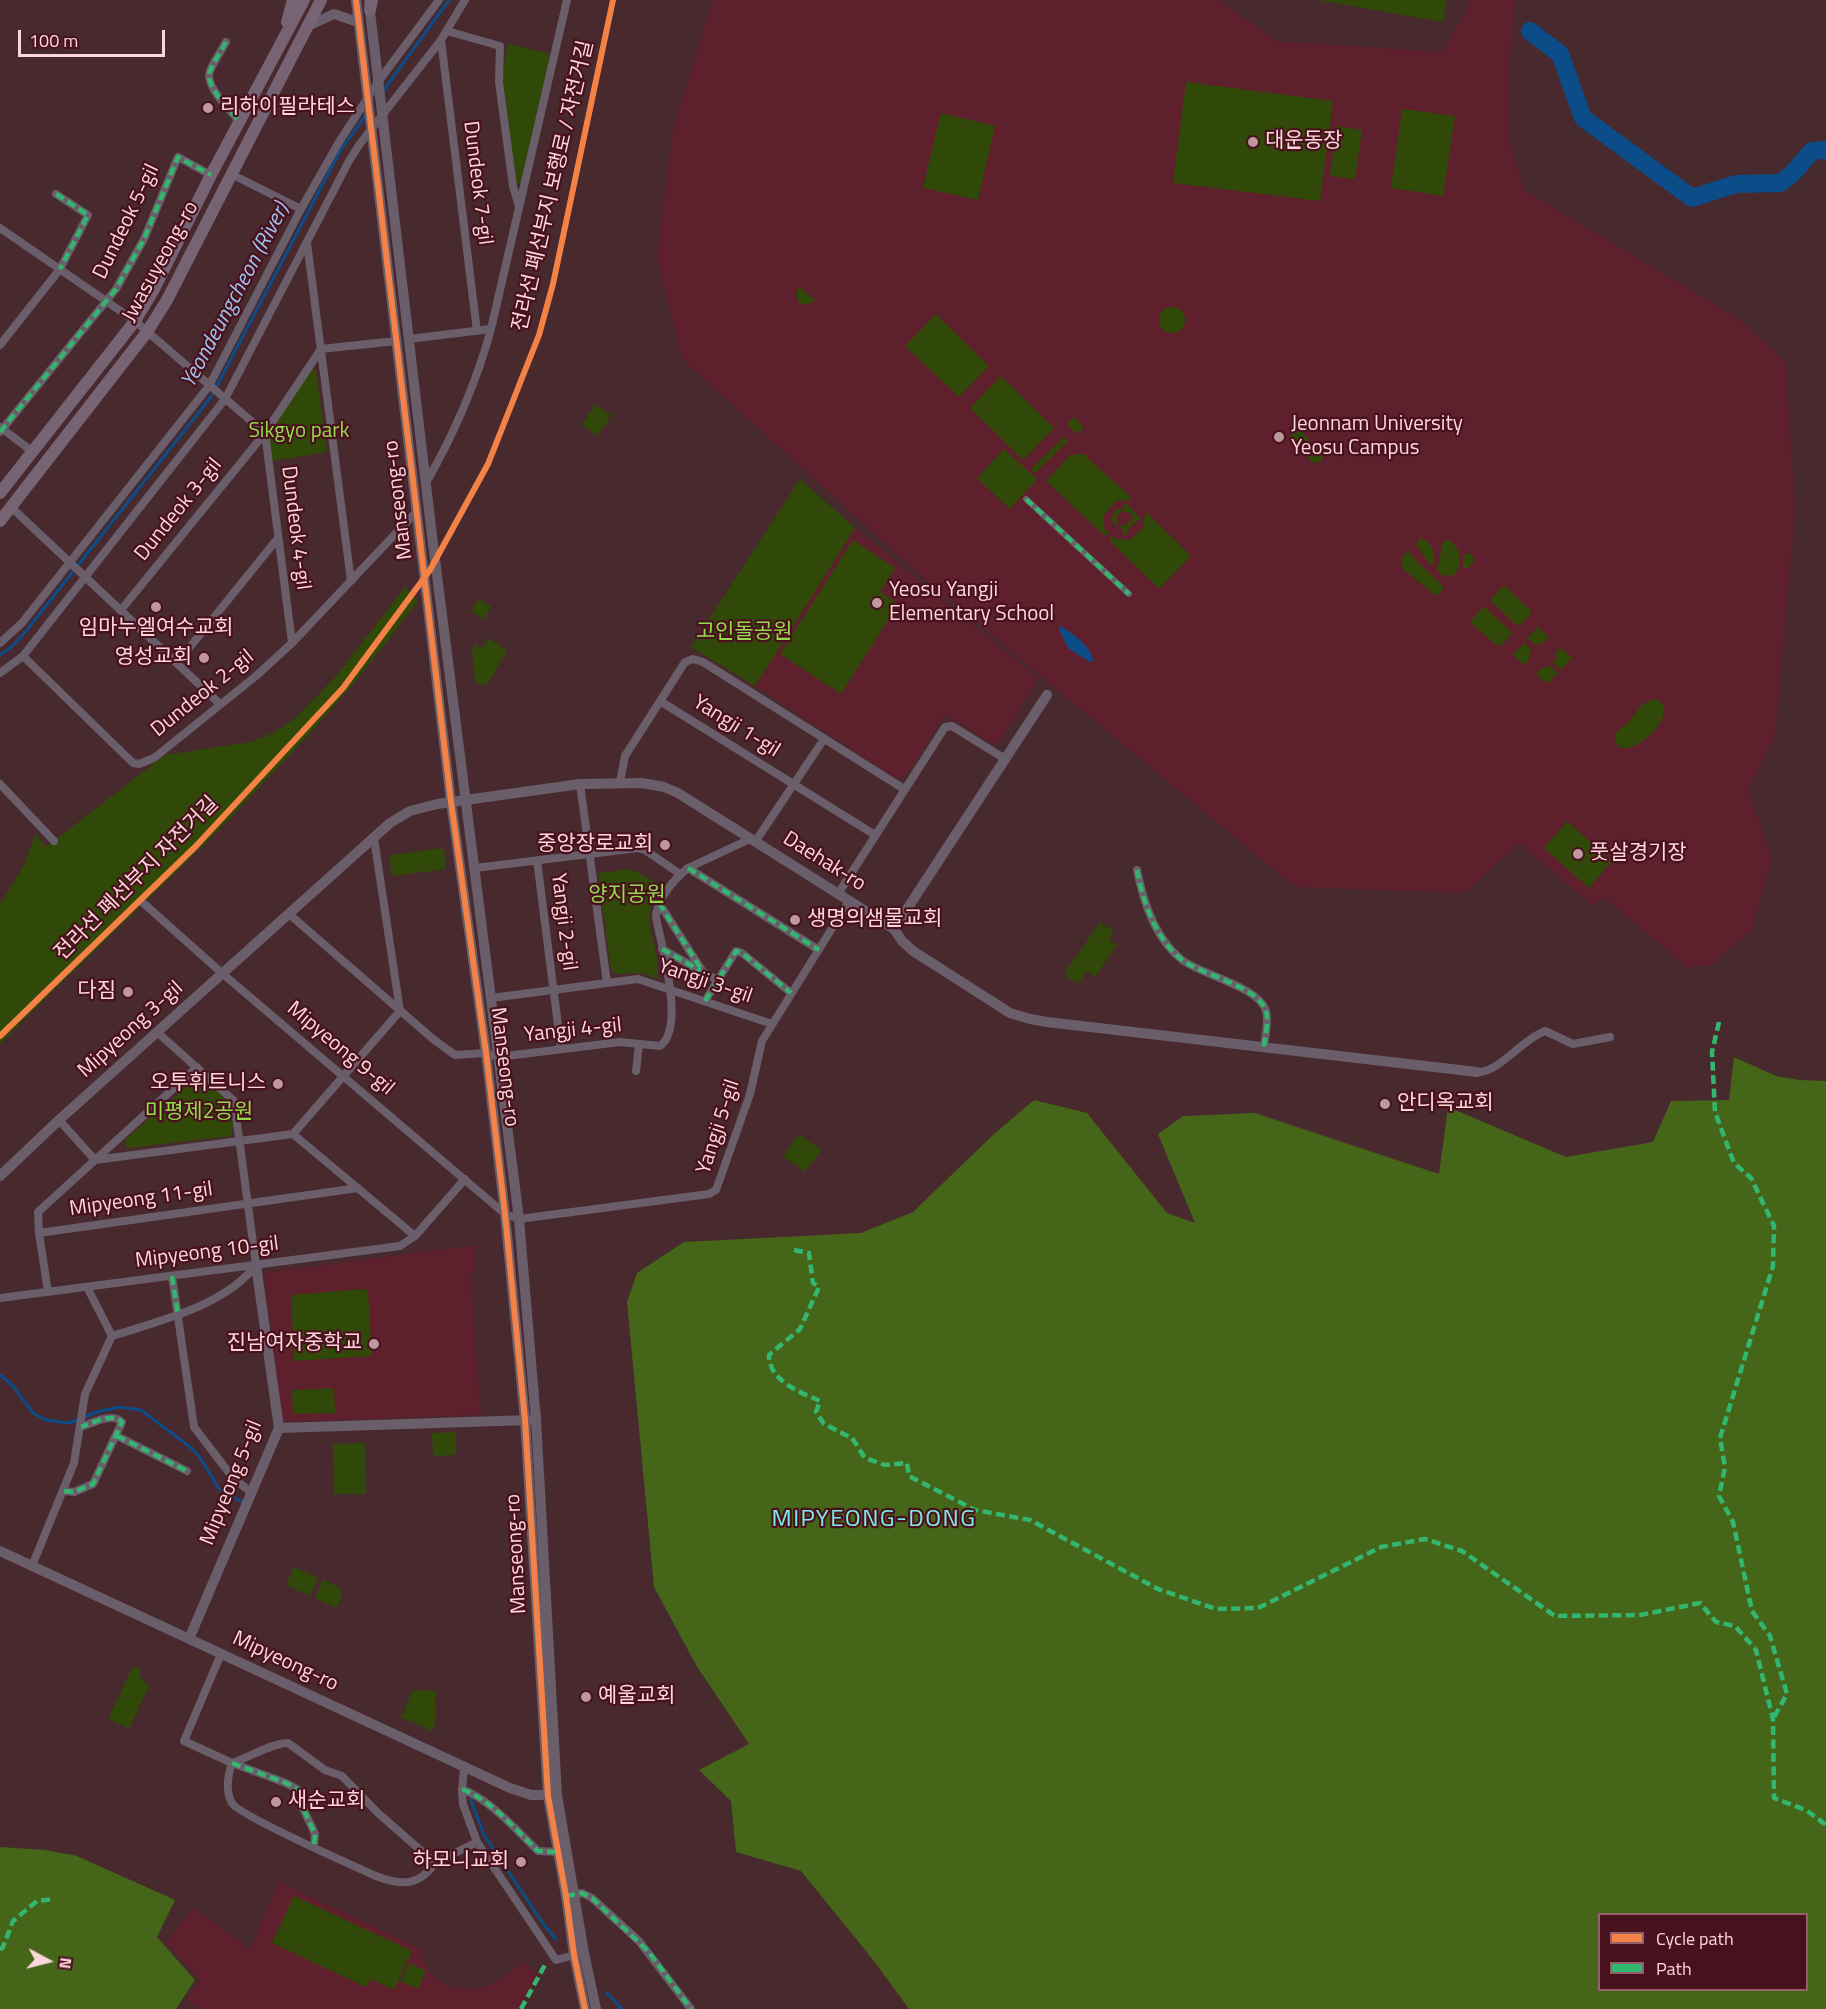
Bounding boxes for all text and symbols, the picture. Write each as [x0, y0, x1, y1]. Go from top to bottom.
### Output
scale bar [21, 18, 168, 56]
text: 100 m [29, 27, 78, 54]
street label: 전라선 폐선부지 보행로 / 자전거길 [508, 38, 600, 334]
place label: 리하이필라테스 [220, 95, 355, 121]
marker: 리하이필라테스 [201, 101, 215, 115]
street label: Dundeok 7-gil [457, 120, 497, 246]
place label: 대운동장 [1265, 129, 1342, 155]
marker: 대운동장 [1246, 135, 1260, 149]
street label: Dundeok 5-gil [88, 160, 166, 284]
street label: Jwasuyeong-ro [117, 197, 205, 327]
water label: Yeondeungcheon (River) [176, 199, 296, 393]
place label: Jeonnam University Yeosu Campus [1291, 412, 1463, 462]
park label: Sikgyo park [248, 419, 350, 445]
marker: Jeonnam University Yeosu Campus [1272, 430, 1286, 444]
street label: Manseong-ro [379, 439, 419, 561]
street label: Dundeok 3-gil [130, 454, 228, 566]
street label: Dundeok 4-gil [275, 465, 315, 591]
place label: Yeosu Yangji Elementary School [889, 578, 1054, 628]
marker: Yeosu Yangji Elementary School [870, 596, 884, 610]
marker: 임마누엘여수교회 [149, 600, 163, 614]
place label: 임마누엘여수교회 [79, 616, 233, 642]
park label: 고인돌공원 [696, 620, 792, 646]
place label: 영성교회 [115, 645, 192, 671]
street label: Dundeok 2-gil [147, 645, 259, 743]
marker: 영성교회 [197, 651, 211, 665]
street label: Yangji 1-gil [688, 690, 784, 764]
street label: 전라선 폐선부지 자전거길 [50, 792, 224, 966]
street label: Daehak-ro [778, 827, 870, 897]
place label: 중앙장로교회 [537, 832, 653, 858]
marker: 중앙장로교회 [658, 838, 672, 852]
place label: 풋살경기장 [1590, 841, 1687, 867]
marker: 풋살경기장 [1571, 847, 1585, 861]
street label: Yangji 2-gil [545, 872, 581, 972]
park label: 양지공원 [588, 883, 666, 909]
place label: 생명의샘물교회 [807, 907, 942, 933]
marker: 생명의샘물교회 [788, 913, 802, 927]
street label: Yangji 3-gil [655, 954, 755, 1010]
street label: Mipyeong 3-gil [73, 976, 189, 1084]
place label: 다짐 [77, 979, 116, 1005]
marker: 다짐 [121, 985, 135, 999]
street label: Mipyeong 9-gil [281, 997, 399, 1101]
street label: Manseong-ro [484, 1006, 524, 1128]
street label: Yangji 4-gil [523, 1013, 623, 1049]
place label: 오투휘트니스 [150, 1071, 266, 1097]
marker: 오투휘트니스 [271, 1077, 285, 1091]
street label: Yangji 5-gil [692, 1077, 746, 1177]
place label: 안디옥교회 [1397, 1091, 1494, 1117]
marker: 안디옥교회 [1378, 1097, 1392, 1111]
park label: 미평제2공원 [145, 1100, 253, 1126]
street label: Mipyeong 11-gil [68, 1177, 214, 1223]
street label: Mipyeong 10-gil [134, 1232, 280, 1274]
place label: 진남여자중학교 [227, 1331, 362, 1357]
marker: 진남여자중학교 [367, 1337, 381, 1351]
street label: Mipyeong 5-gil [195, 1417, 269, 1549]
street label: Manseong-ro [501, 1493, 533, 1615]
district label: MIPYEONG-DONG [772, 1506, 976, 1534]
street label: Mipyeong-ro [228, 1627, 342, 1697]
place label: 예울교회 [598, 1684, 675, 1710]
marker: 예울교회 [579, 1690, 593, 1704]
place label: 새순교회 [288, 1789, 365, 1815]
marker: 새순교회 [269, 1795, 283, 1809]
place label: 하모니교회 [412, 1849, 509, 1875]
marker: 하모니교회 [514, 1855, 528, 1869]
legend [1598, 1913, 1808, 1991]
text: Cycle path [1656, 1925, 1734, 1952]
north arrow [18, 1931, 78, 1991]
text: Path [1656, 1955, 1692, 1982]
text: N [53, 1956, 78, 1970]

